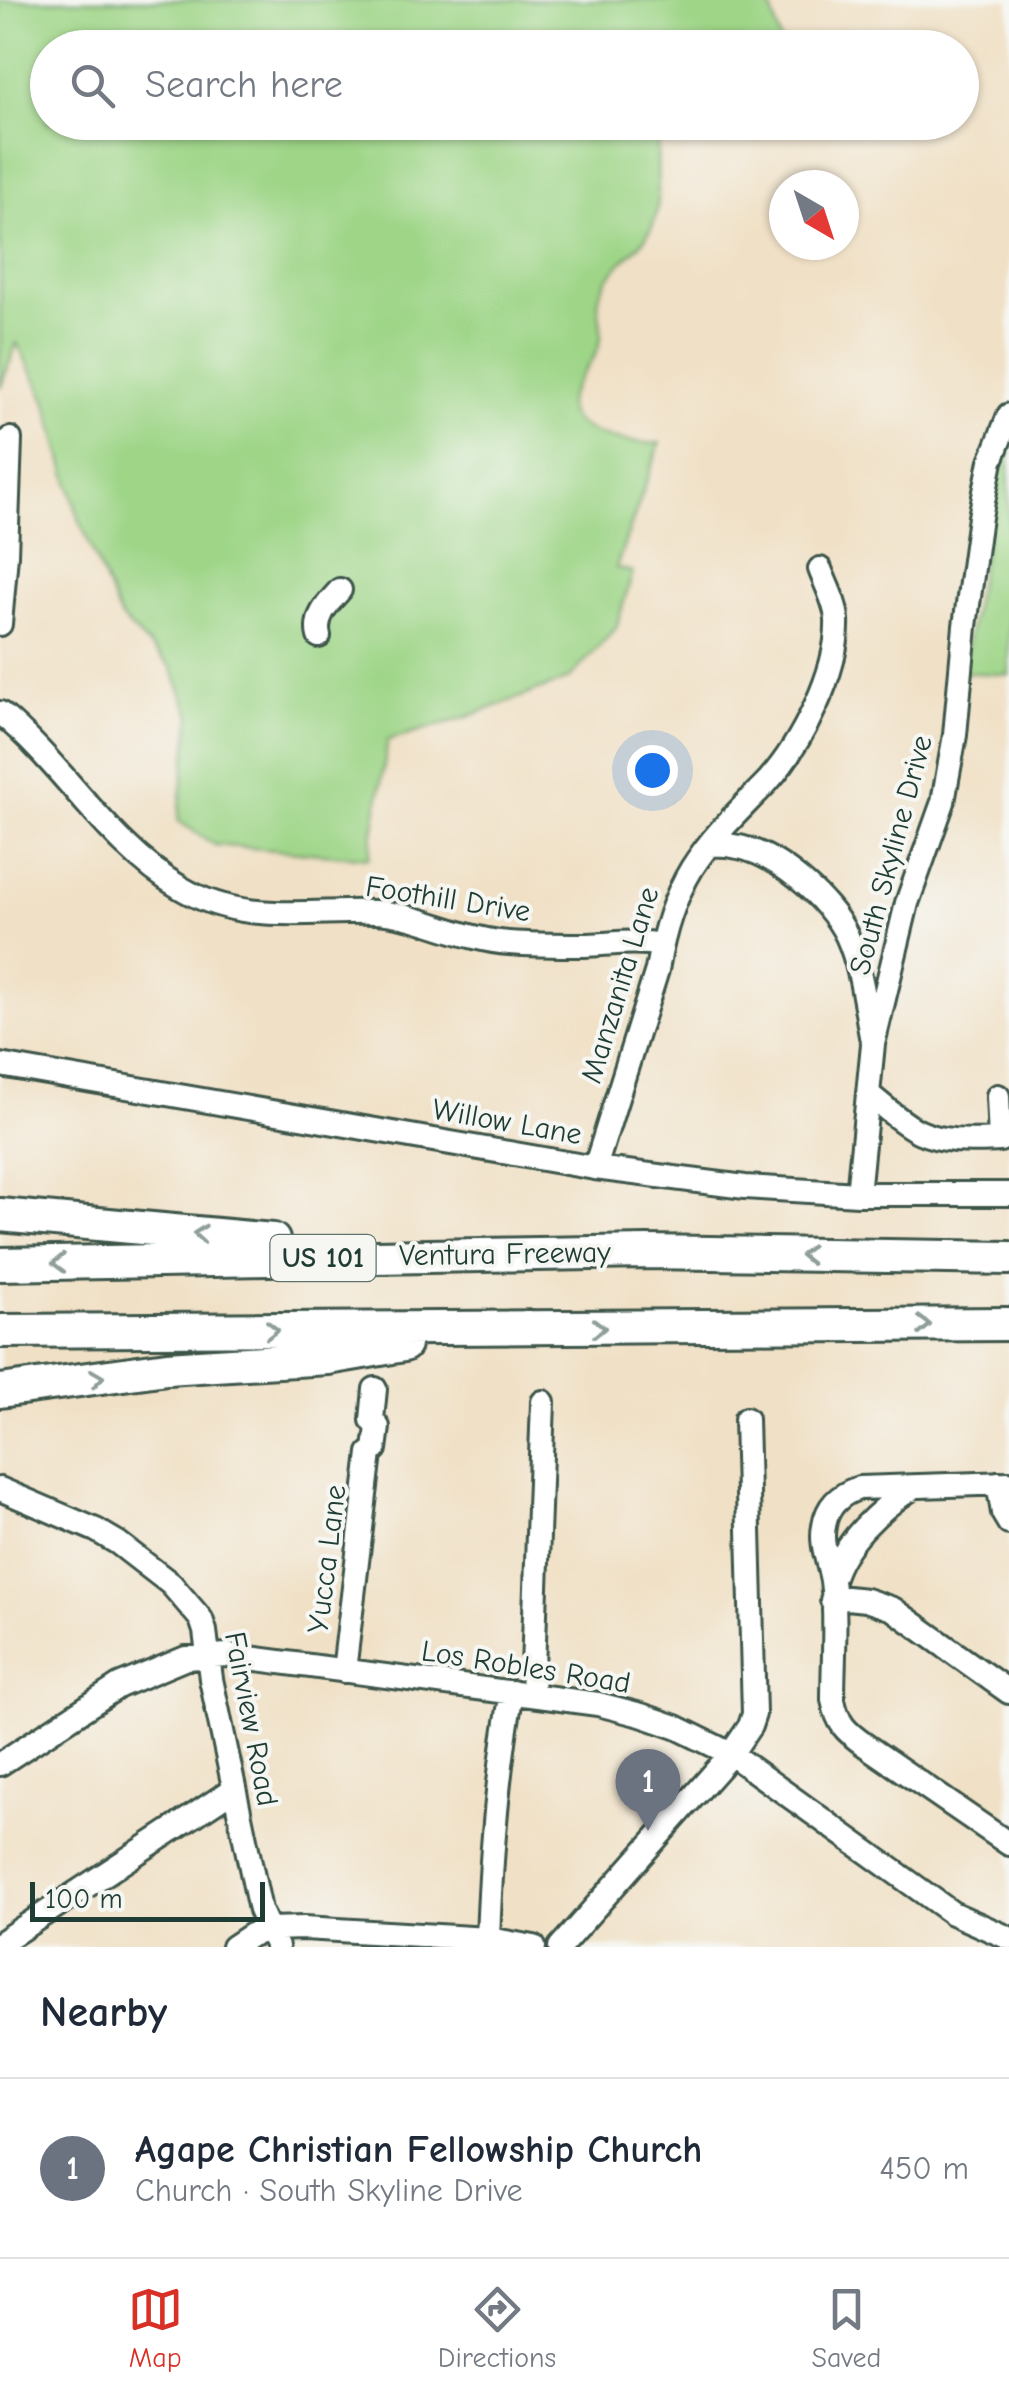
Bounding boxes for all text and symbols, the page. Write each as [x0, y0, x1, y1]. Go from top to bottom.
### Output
search box [30, 30, 979, 140]
icon: search [65, 58, 120, 113]
text: Search here [145, 63, 343, 107]
north arrow [769, 170, 859, 260]
street label: South Skyline Drive [842, 731, 940, 979]
your location [627, 745, 678, 796]
street label: Foothill Drive [363, 869, 533, 929]
street label: Manzanita Lane [574, 883, 666, 1087]
street label: Willow Lane [430, 1092, 584, 1152]
one-way arrow [192, 1224, 208, 1246]
road number: US 101 [270, 1235, 376, 1281]
street label: Ventura Freeway [399, 1235, 612, 1273]
one-way arrow [798, 1245, 814, 1266]
one-way arrow [51, 1252, 67, 1273]
one-way arrow [918, 1314, 933, 1336]
one-way arrow [592, 1317, 608, 1339]
one-way arrow [265, 1319, 281, 1340]
one-way arrow [88, 1368, 105, 1389]
street label: Yucca Lane [301, 1483, 353, 1635]
street label: Fairview Road [217, 1629, 285, 1809]
street label: Los Robles Road [419, 1633, 633, 1701]
pin: 1 [616, 1748, 680, 1831]
scale bar [30, 1877, 265, 1922]
text: 100 m [45, 1883, 123, 1915]
text: Nearby [40, 1988, 167, 2037]
text: Agape Christian Fellowship Church [135, 2128, 702, 2172]
text: 1 [66, 2150, 79, 2187]
text: 450 m [880, 2150, 969, 2187]
text: Church · South Skyline Drive [135, 2172, 522, 2209]
tab: Map [128, 2282, 183, 2374]
tab: Directions [438, 2282, 556, 2374]
tab: Saved [811, 2282, 881, 2374]

